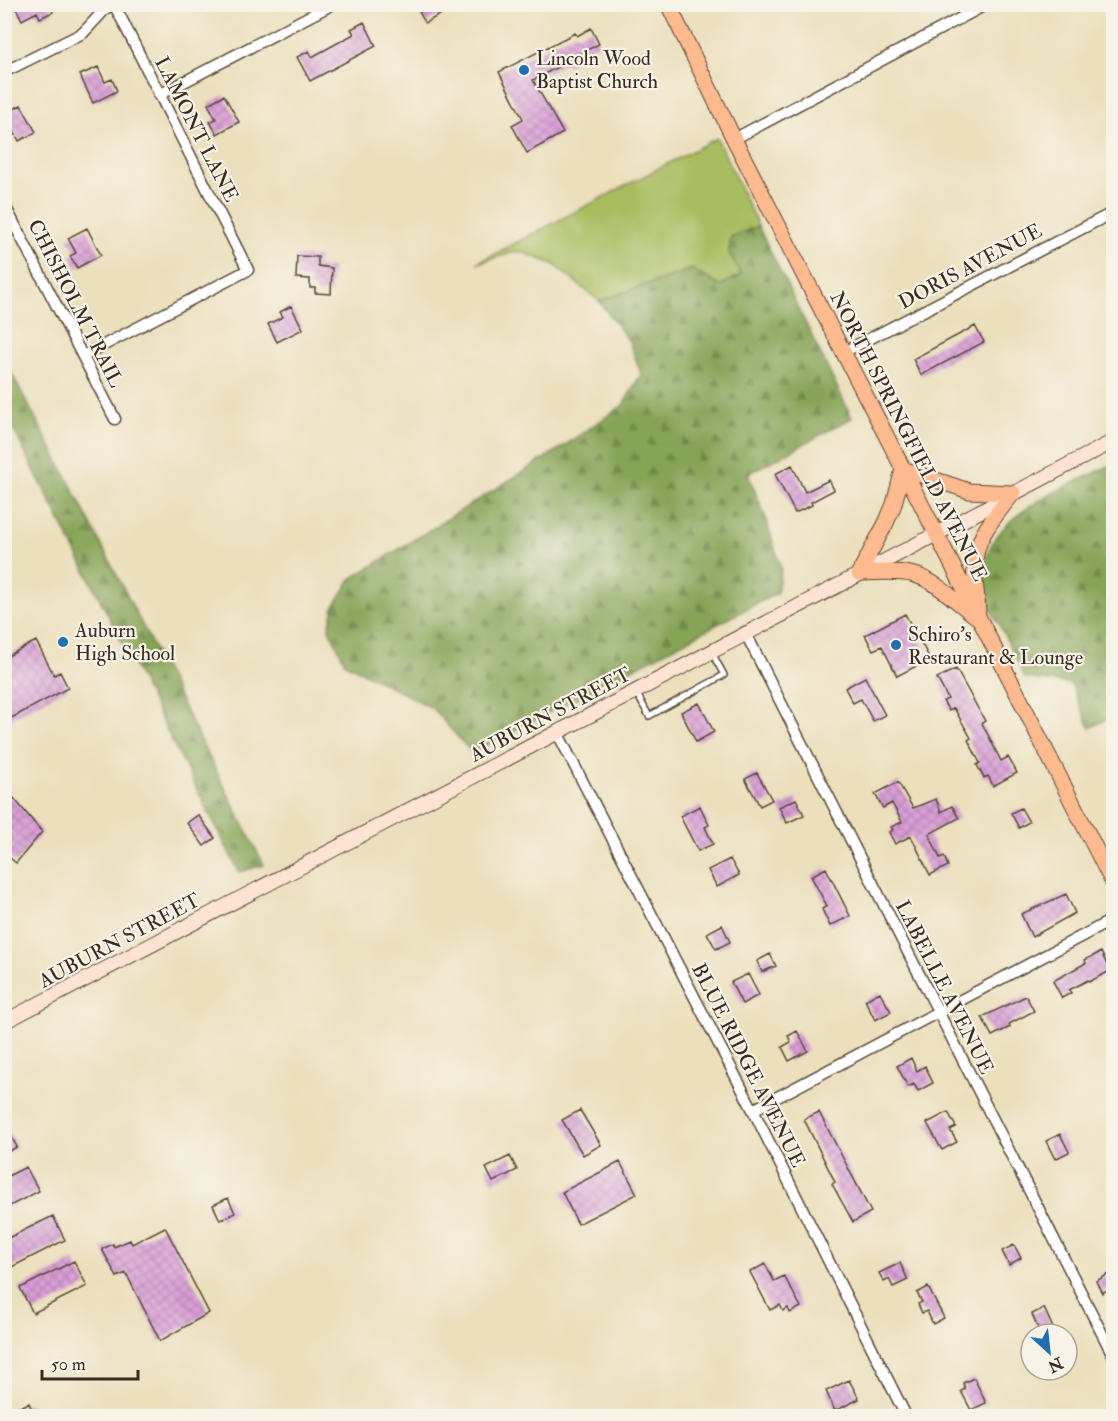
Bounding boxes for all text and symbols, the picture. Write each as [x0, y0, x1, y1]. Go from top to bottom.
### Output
place label: Lincoln Wood Baptist Church [536, 46, 659, 95]
street label: LAMONT LANE [149, 52, 244, 206]
marker: Lincoln Wood Baptist Church [517, 63, 531, 77]
street label: CHISHOLM TRAIL [22, 215, 129, 392]
street label: DORIS AVENUE [894, 218, 1046, 315]
street label: NORTH SPRINGFIELD AVENUE [824, 287, 993, 585]
place label: Auburn High School [74, 618, 175, 666]
place label: Schiro's Restaurant & Lounge [908, 622, 1083, 670]
marker: Auburn High School [56, 635, 70, 649]
marker: Schiro's Restaurant & Lounge [889, 638, 903, 652]
street label: AUBURN STREET [464, 661, 635, 768]
street label: AUBURN STREET [33, 887, 204, 994]
street label: LABELLE AVENUE [890, 896, 999, 1078]
street label: BLUE RIDGE AVENUE [686, 959, 811, 1171]
north arrow [1019, 1322, 1079, 1382]
scale bar [42, 1343, 138, 1381]
text: N [1044, 1352, 1067, 1377]
text: 50 m [51, 1353, 86, 1376]

